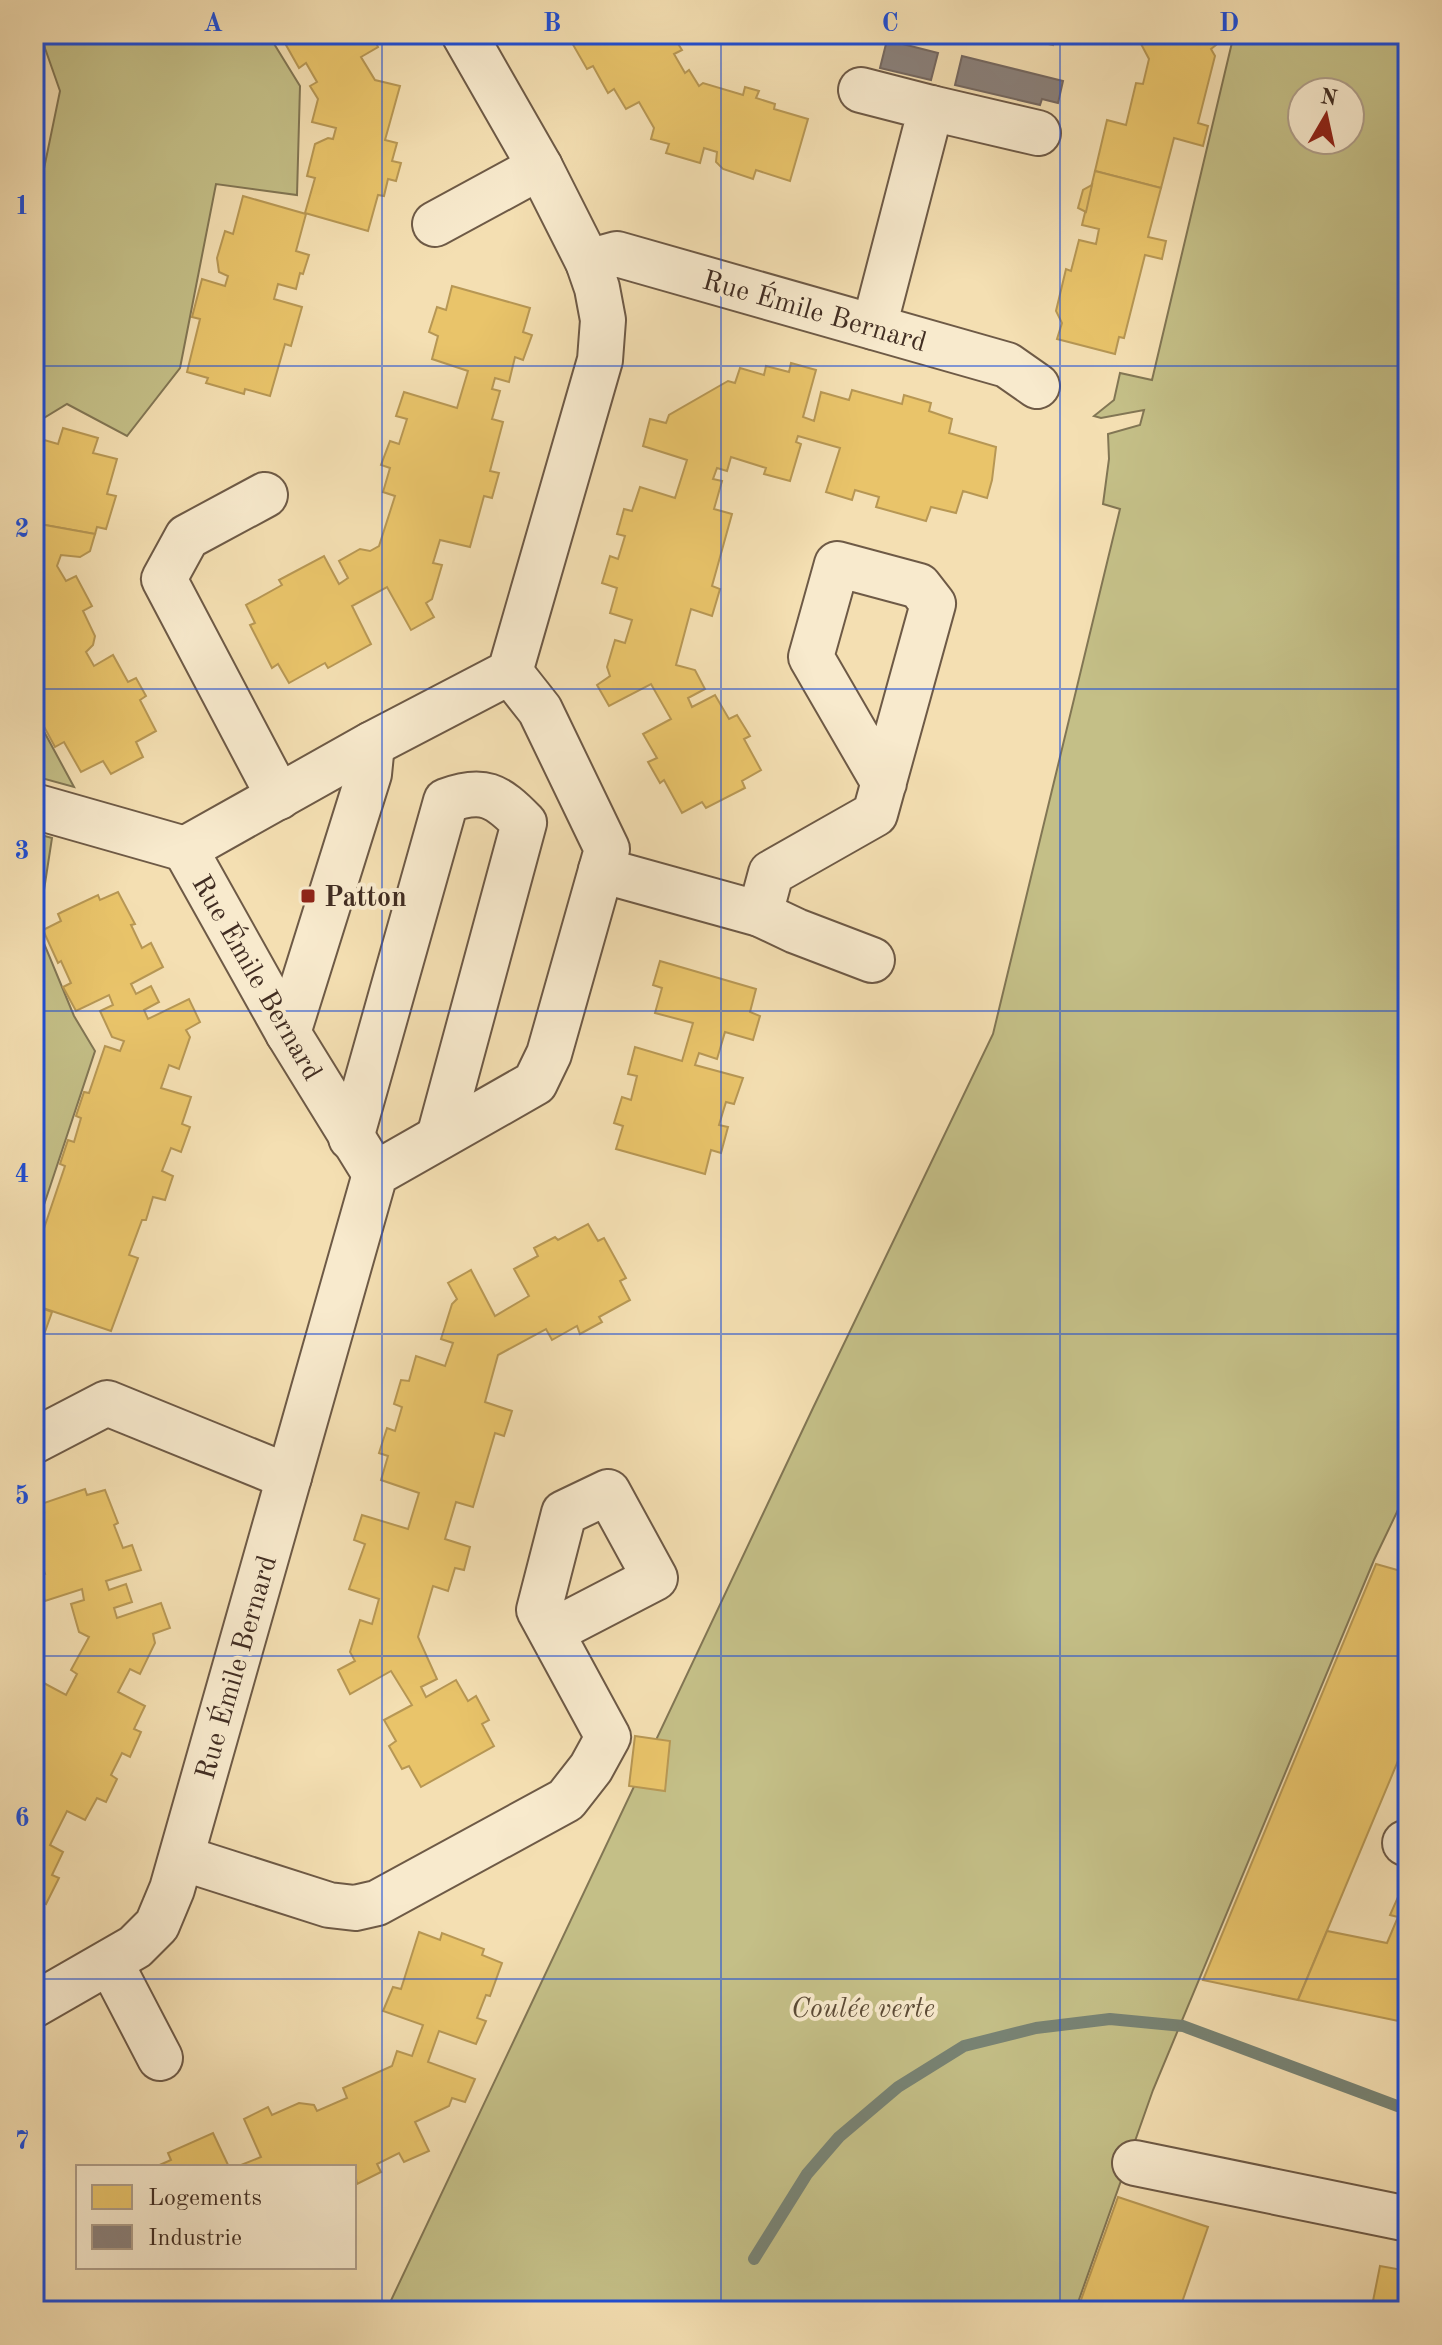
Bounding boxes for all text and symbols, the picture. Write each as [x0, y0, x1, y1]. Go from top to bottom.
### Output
text: A [203, 11, 223, 37]
text: B [543, 11, 561, 37]
text: C [881, 11, 899, 37]
text: D [1219, 11, 1239, 37]
north arrow [1286, 76, 1366, 156]
text: N [1319, 86, 1339, 110]
text: 1 [14, 194, 30, 220]
street label: Rue Émile Bernard [699, 263, 931, 358]
text: 2 [14, 517, 30, 543]
text: 3 [14, 839, 30, 865]
street label: Rue Émile Bernard [185, 869, 330, 1086]
place label: Patton [324, 885, 407, 913]
marker: Patton [299, 887, 317, 905]
text: 4 [14, 1162, 30, 1188]
text: 5 [14, 1484, 30, 1510]
street label: Rue Émile Bernard [188, 1551, 283, 1783]
text: 6 [14, 1806, 30, 1832]
park label: Coulée verte [791, 1996, 935, 2024]
text: 7 [14, 2129, 30, 2155]
legend [76, 2165, 356, 2269]
text: Logements [148, 2187, 262, 2211]
text: Industrie [148, 2227, 242, 2251]

